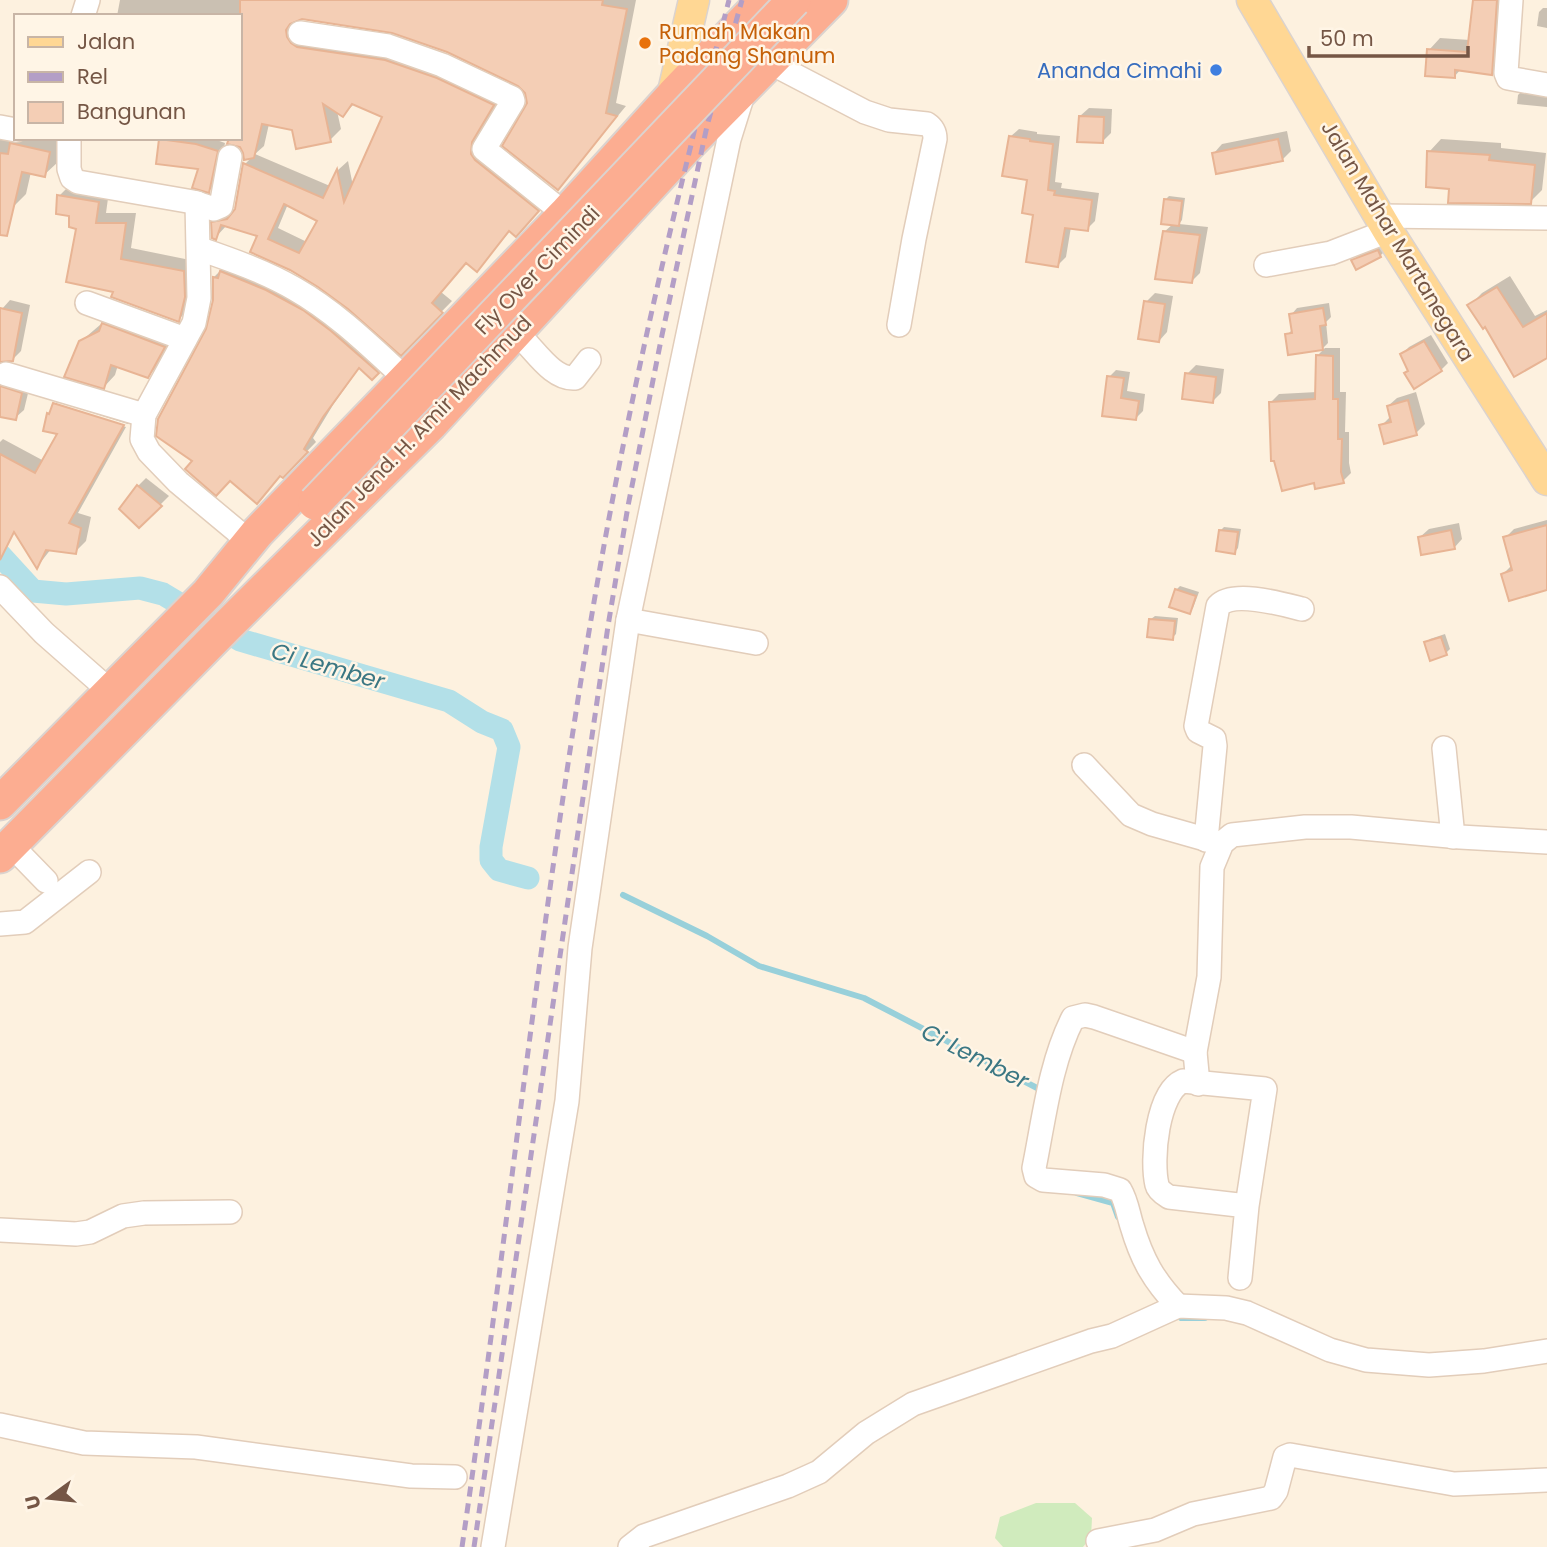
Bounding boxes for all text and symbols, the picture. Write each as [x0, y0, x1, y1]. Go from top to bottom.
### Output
legend [14, 14, 242, 140]
scale bar [1309, 14, 1468, 58]
place label: Rumah Makan Padang Shanum [659, 17, 835, 70]
text: 50 m [1320, 24, 1374, 53]
text: Jalan [77, 27, 135, 56]
marker: Rumah Makan Padang Shanum [637, 35, 653, 51]
place label: Ananda Cimahi [1037, 56, 1202, 85]
text: Rel [77, 62, 108, 91]
marker: Ananda Cimahi [1208, 62, 1224, 78]
text: Bangunan [77, 97, 186, 126]
street label: Jalan Mahar Martanegara [1315, 115, 1481, 367]
street label: Fly Over Cimindi [468, 199, 606, 341]
street label: Jalan Jend. H. Amir Machmud [300, 309, 538, 553]
water label: Ci Lember [268, 635, 390, 698]
water label: Ci Lember [916, 1015, 1035, 1097]
north arrow [14, 1463, 84, 1533]
text: U [18, 1492, 48, 1512]

